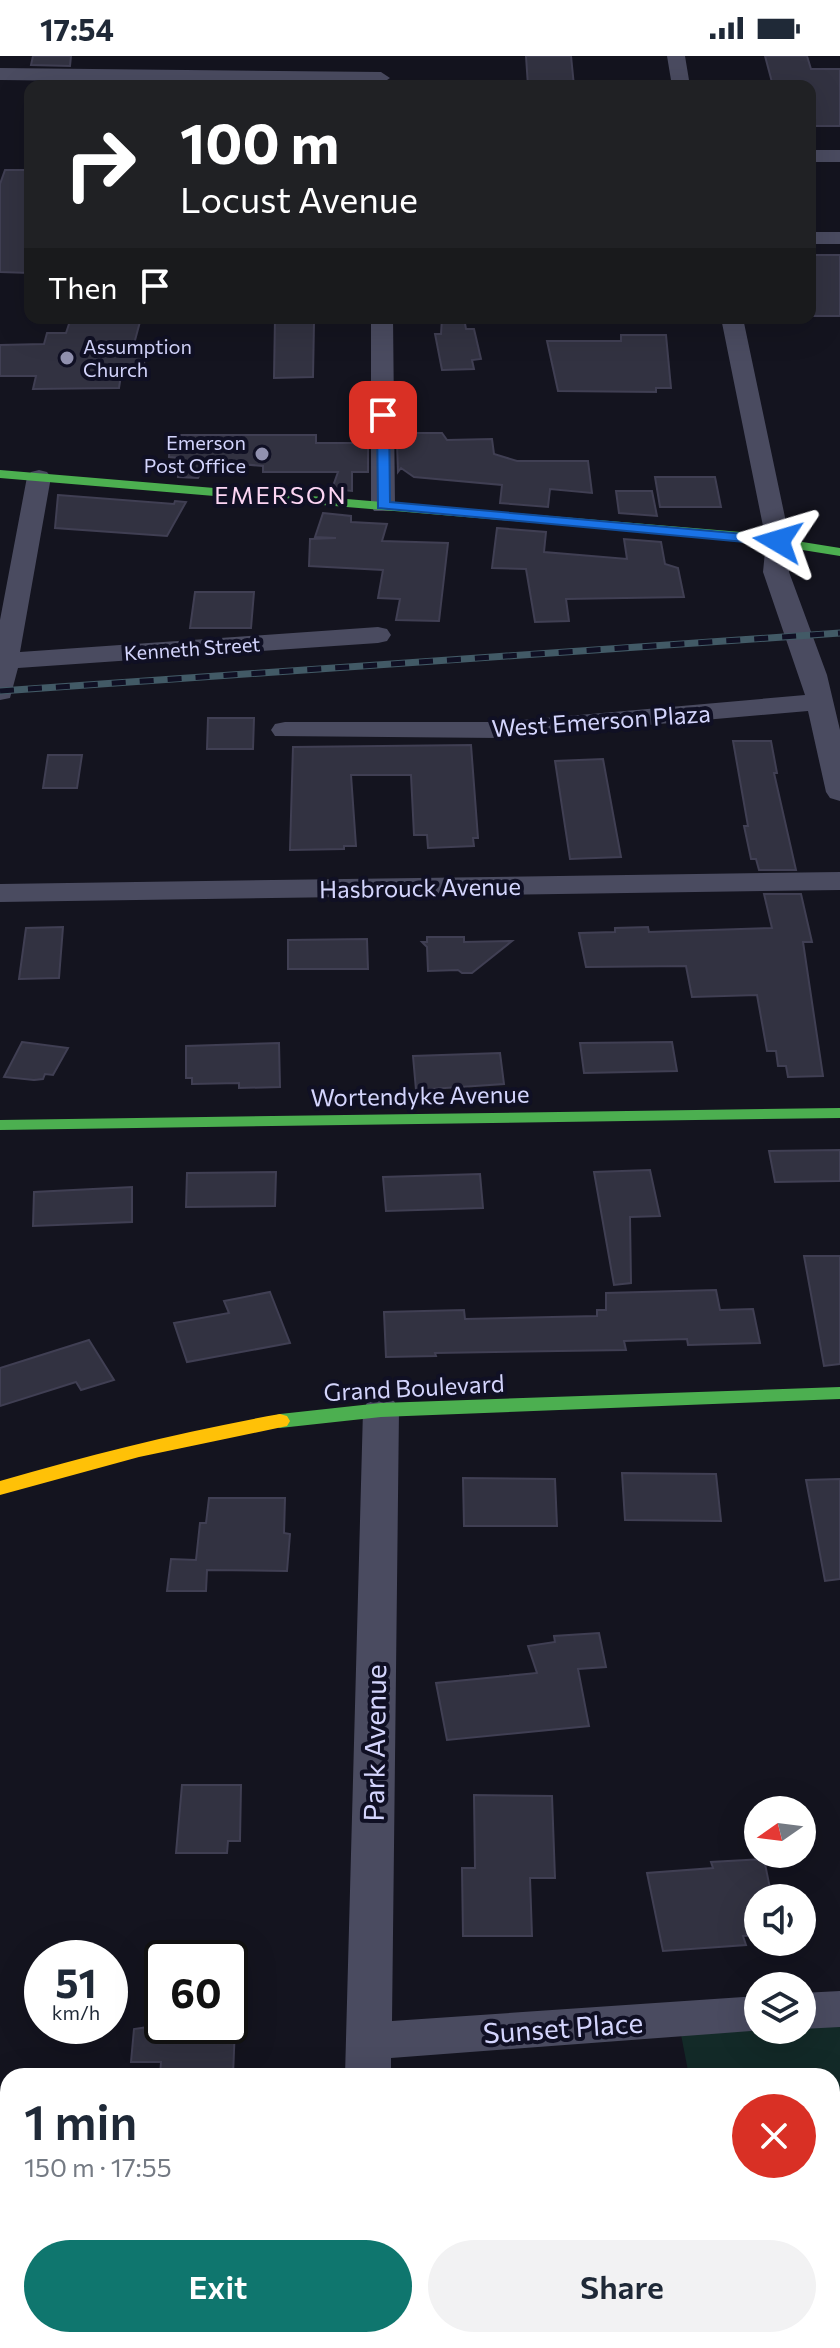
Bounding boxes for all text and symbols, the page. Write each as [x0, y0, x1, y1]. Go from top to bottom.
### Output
text: 17:54 [40, 10, 114, 47]
text: 100 m [180, 107, 339, 176]
icon: right [48, 112, 152, 216]
text: Locust Avenue [180, 176, 418, 220]
icon: arrive [133, 264, 177, 308]
text: Then [48, 268, 117, 305]
place label: Assumption Church [83, 334, 192, 381]
marker: Assumption Church [58, 349, 76, 367]
pin [349, 381, 417, 449]
icon: arrive [361, 393, 405, 437]
place label: Emerson Post Office [144, 430, 246, 477]
marker: Emerson Post Office [253, 445, 271, 463]
district label: EMERSON [214, 480, 348, 509]
position arrow [736, 499, 820, 583]
street label: Kenneth Street [123, 631, 261, 665]
street label: West Emerson Plaza [490, 698, 712, 742]
street label: Hasbrouck Avenue [319, 871, 521, 903]
street label: Wortendyke Avenue [310, 1079, 530, 1111]
street label: Grand Boulevard [323, 1368, 505, 1406]
street label: Park Avenue [356, 1664, 392, 1822]
north arrow [744, 1796, 816, 1868]
map controls [744, 1796, 816, 2044]
button: sound [744, 1884, 816, 1956]
speed limit sign: 60 [144, 1940, 248, 2044]
text: 51 [55, 1957, 97, 2006]
button: layers [744, 1972, 816, 2044]
text: km/h [52, 2000, 100, 2024]
street label: Sunset Place [482, 2004, 644, 2050]
text: 1 min [24, 2091, 137, 2150]
button: close [732, 2094, 816, 2178]
text: 150 m · 17:55 [24, 2151, 172, 2182]
button: Exit [24, 2240, 412, 2332]
button: Share [428, 2240, 816, 2332]

